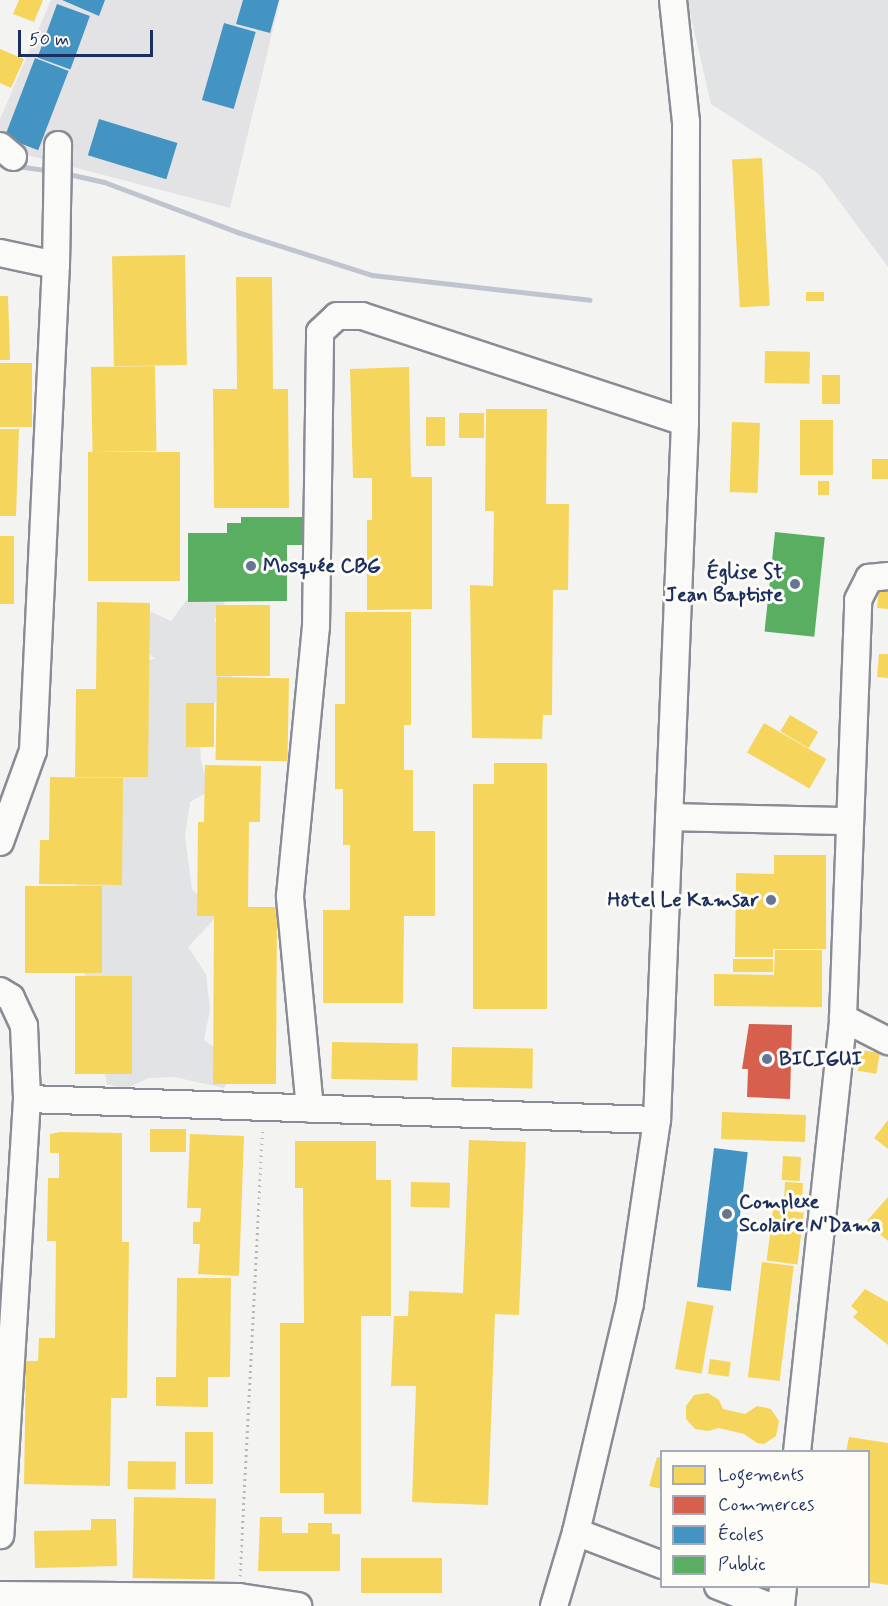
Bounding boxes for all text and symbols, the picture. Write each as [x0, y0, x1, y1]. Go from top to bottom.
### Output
scale bar [21, 18, 156, 56]
text: 50 m [29, 28, 69, 52]
place label: Mosquée CBG [263, 554, 381, 578]
marker: Mosquée CBG [244, 559, 258, 573]
place label: Église St Jean Baptiste [667, 560, 783, 607]
marker: Église St Jean Baptiste [788, 577, 802, 591]
place label: Hôtel Le Kamsar [609, 888, 759, 912]
marker: Hôtel Le Kamsar [764, 893, 778, 907]
place label: BICIGUI [779, 1047, 862, 1071]
marker: BICIGUI [760, 1052, 774, 1066]
place label: Complexe Scolaire N'Dama [739, 1190, 880, 1237]
marker: Complexe Scolaire N'Dama [720, 1207, 734, 1221]
legend [660, 1450, 870, 1588]
text: Logements [718, 1463, 804, 1487]
text: Commerces [718, 1493, 814, 1517]
text: Écoles [718, 1523, 764, 1547]
text: Public [718, 1553, 766, 1577]

